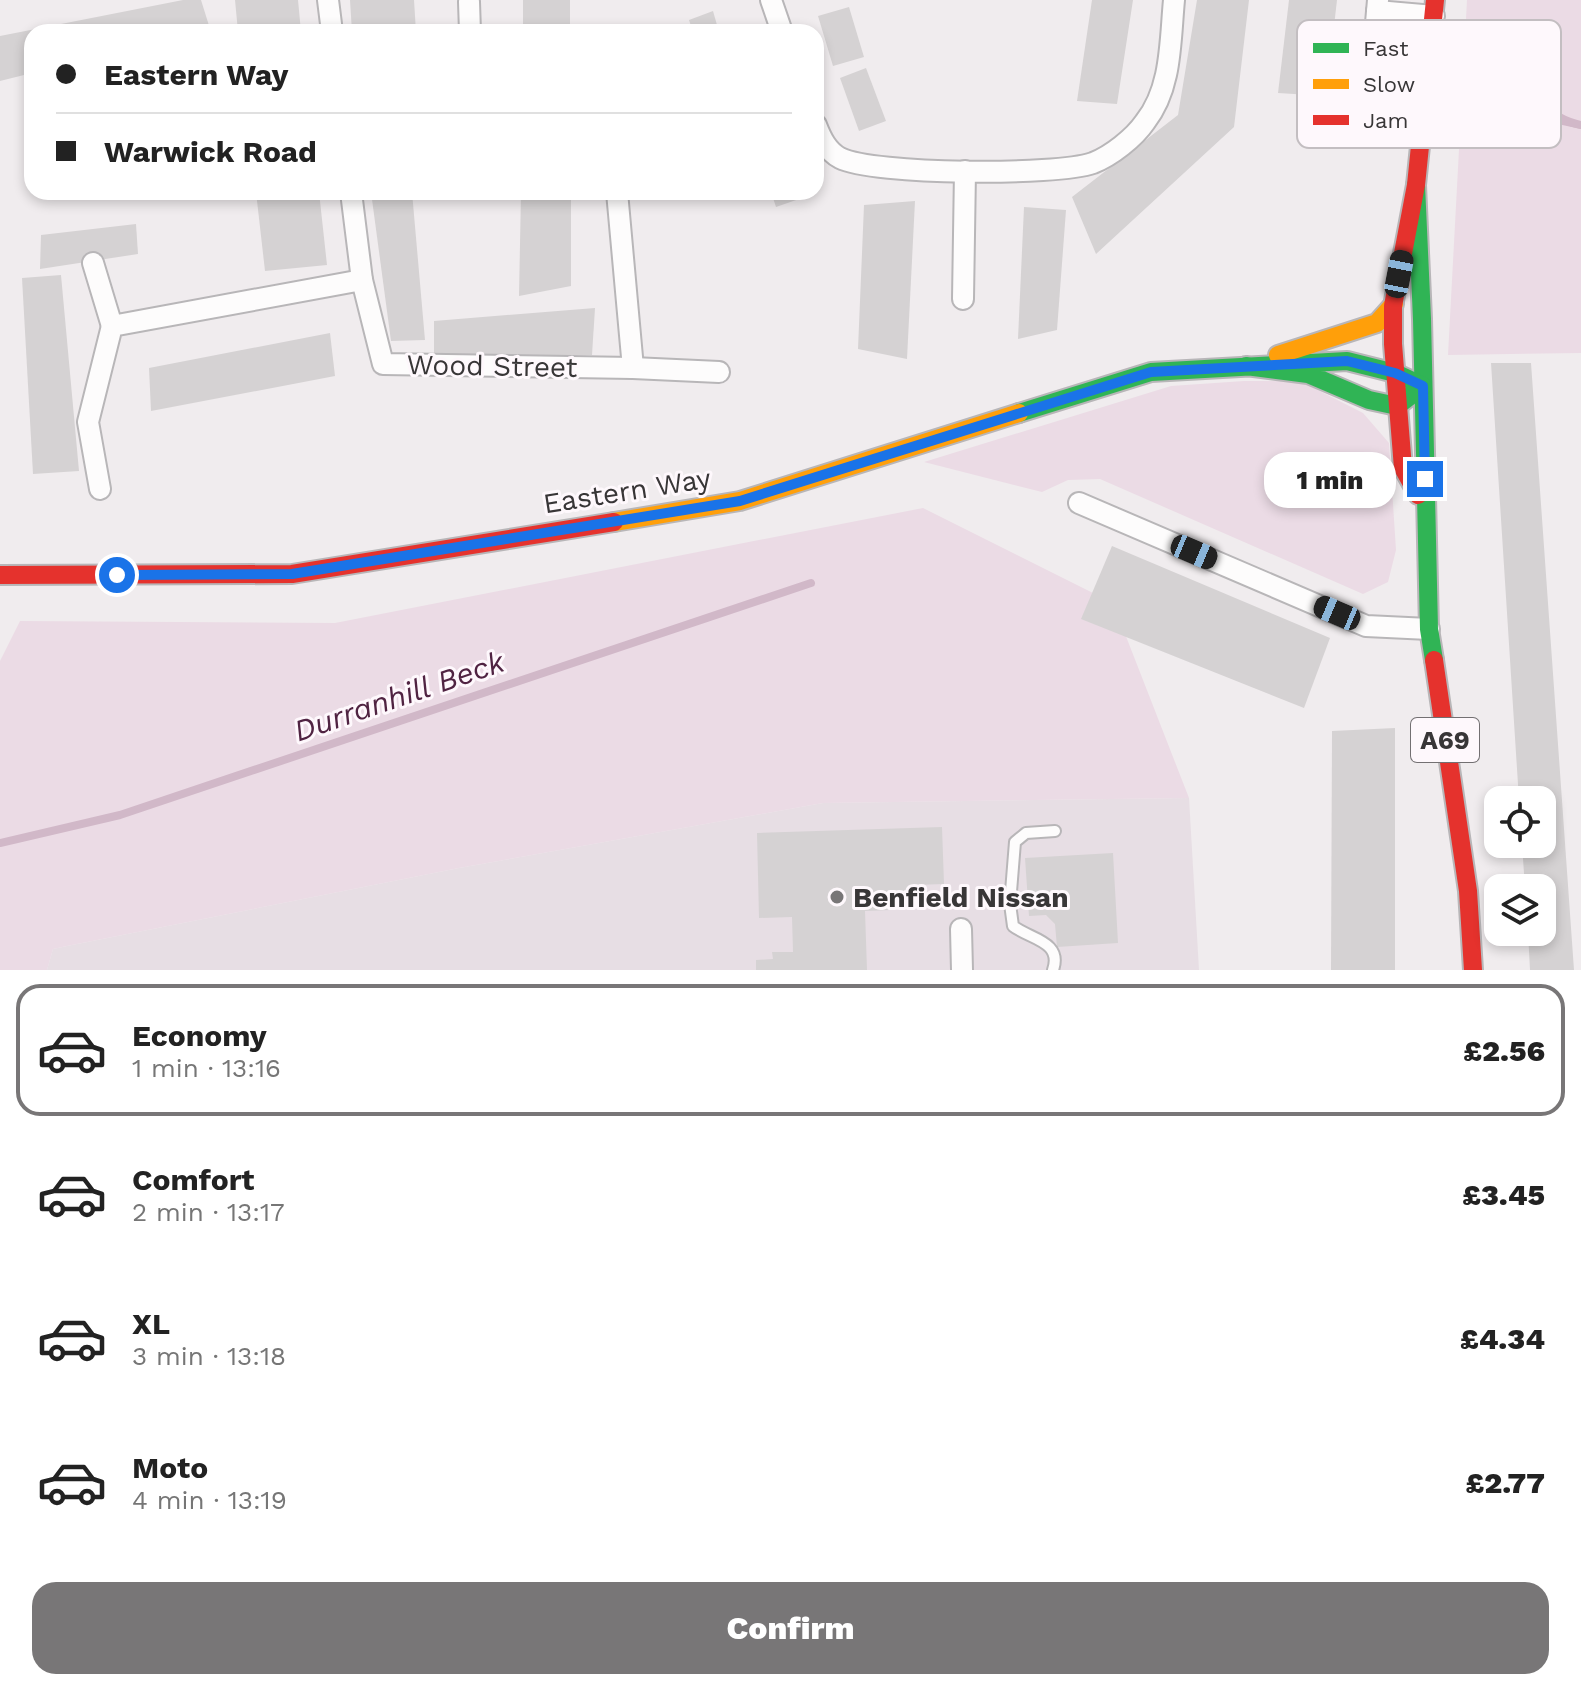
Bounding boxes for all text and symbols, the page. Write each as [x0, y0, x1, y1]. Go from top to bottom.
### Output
legend [1297, 20, 1561, 148]
text: Fast [1363, 36, 1409, 61]
text: Eastern Way [104, 57, 288, 92]
text: Slow [1363, 72, 1415, 97]
text: Jam [1363, 108, 1408, 133]
text: Warwick Road [104, 134, 317, 169]
car [1383, 248, 1415, 300]
street label: Wood Street [406, 348, 578, 384]
callout: 1 min [1265, 451, 1397, 507]
street label: Eastern Way [541, 461, 714, 521]
route end [1407, 461, 1443, 497]
text: 1 min [1297, 465, 1363, 495]
car [1167, 532, 1221, 572]
route start [99, 557, 135, 593]
car [1310, 593, 1364, 633]
water label: Durranhill Beck [289, 643, 510, 748]
road number: A69 [1411, 718, 1479, 762]
map controls [1484, 786, 1556, 946]
button: locate [1484, 786, 1556, 858]
button: layers [1484, 874, 1556, 946]
place label: Benfield Nissan [853, 881, 1069, 914]
marker: Benfield Nissan [828, 888, 846, 906]
icon: car [36, 1014, 108, 1086]
text: Economy [132, 1018, 267, 1053]
text: £2.56 [1463, 1033, 1545, 1068]
text: 1 min · 13:16 [132, 1053, 281, 1083]
icon: car [36, 1158, 108, 1230]
text: Comfort [132, 1162, 254, 1197]
text: £3.45 [1462, 1177, 1545, 1212]
text: 2 min · 13:17 [132, 1197, 285, 1227]
icon: car [36, 1302, 108, 1374]
text: XL [132, 1306, 170, 1341]
text: £4.34 [1460, 1321, 1545, 1356]
text: 3 min · 13:18 [132, 1341, 286, 1371]
icon: car [36, 1446, 108, 1518]
text: Moto [132, 1450, 208, 1485]
text: £2.77 [1465, 1465, 1545, 1500]
text: 4 min · 13:19 [132, 1485, 287, 1515]
button: Confirm [32, 1582, 1549, 1674]

